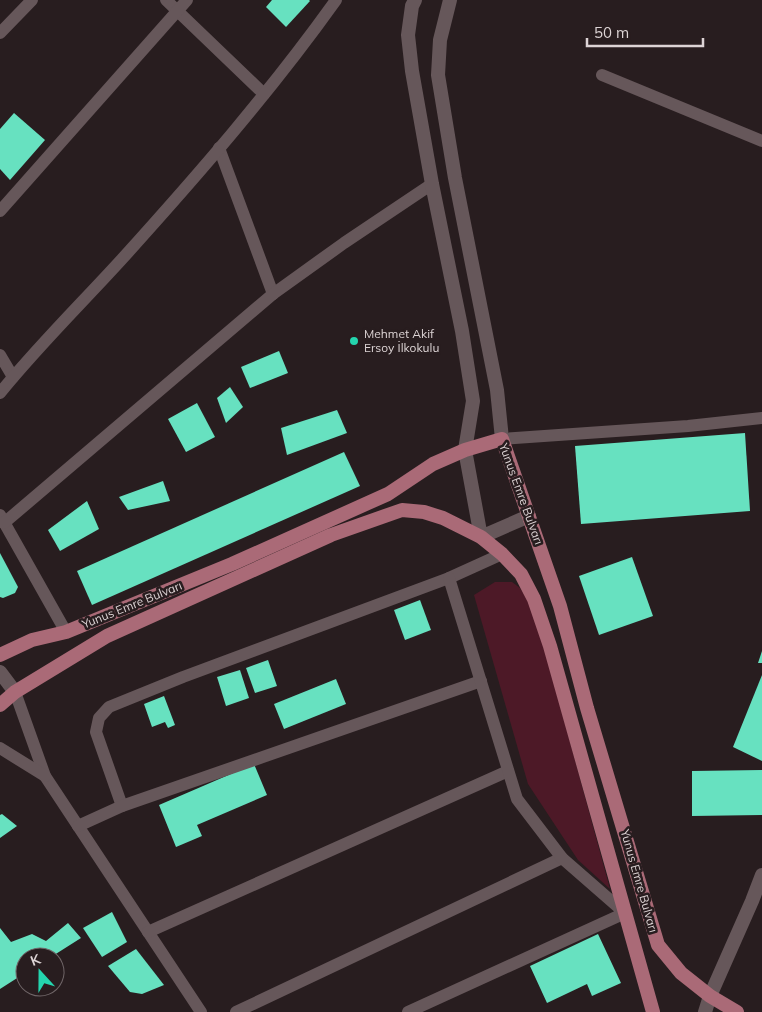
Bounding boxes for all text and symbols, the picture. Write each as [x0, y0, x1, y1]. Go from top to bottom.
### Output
scale bar [587, 15, 703, 47]
text: 50 m [594, 23, 629, 42]
place label: Mehmet Akif Ersoy İlkokulu [364, 326, 439, 355]
marker: Mehmet Akif Ersoy İlkokulu [348, 335, 360, 347]
street label: Yunus Emre Bulvarı [496, 440, 547, 546]
street label: Yunus Emre Bulvarı [79, 578, 184, 632]
street label: Yunus Emre Bulvarı [617, 827, 661, 934]
north arrow [15, 947, 65, 997]
text: K [28, 950, 44, 970]

